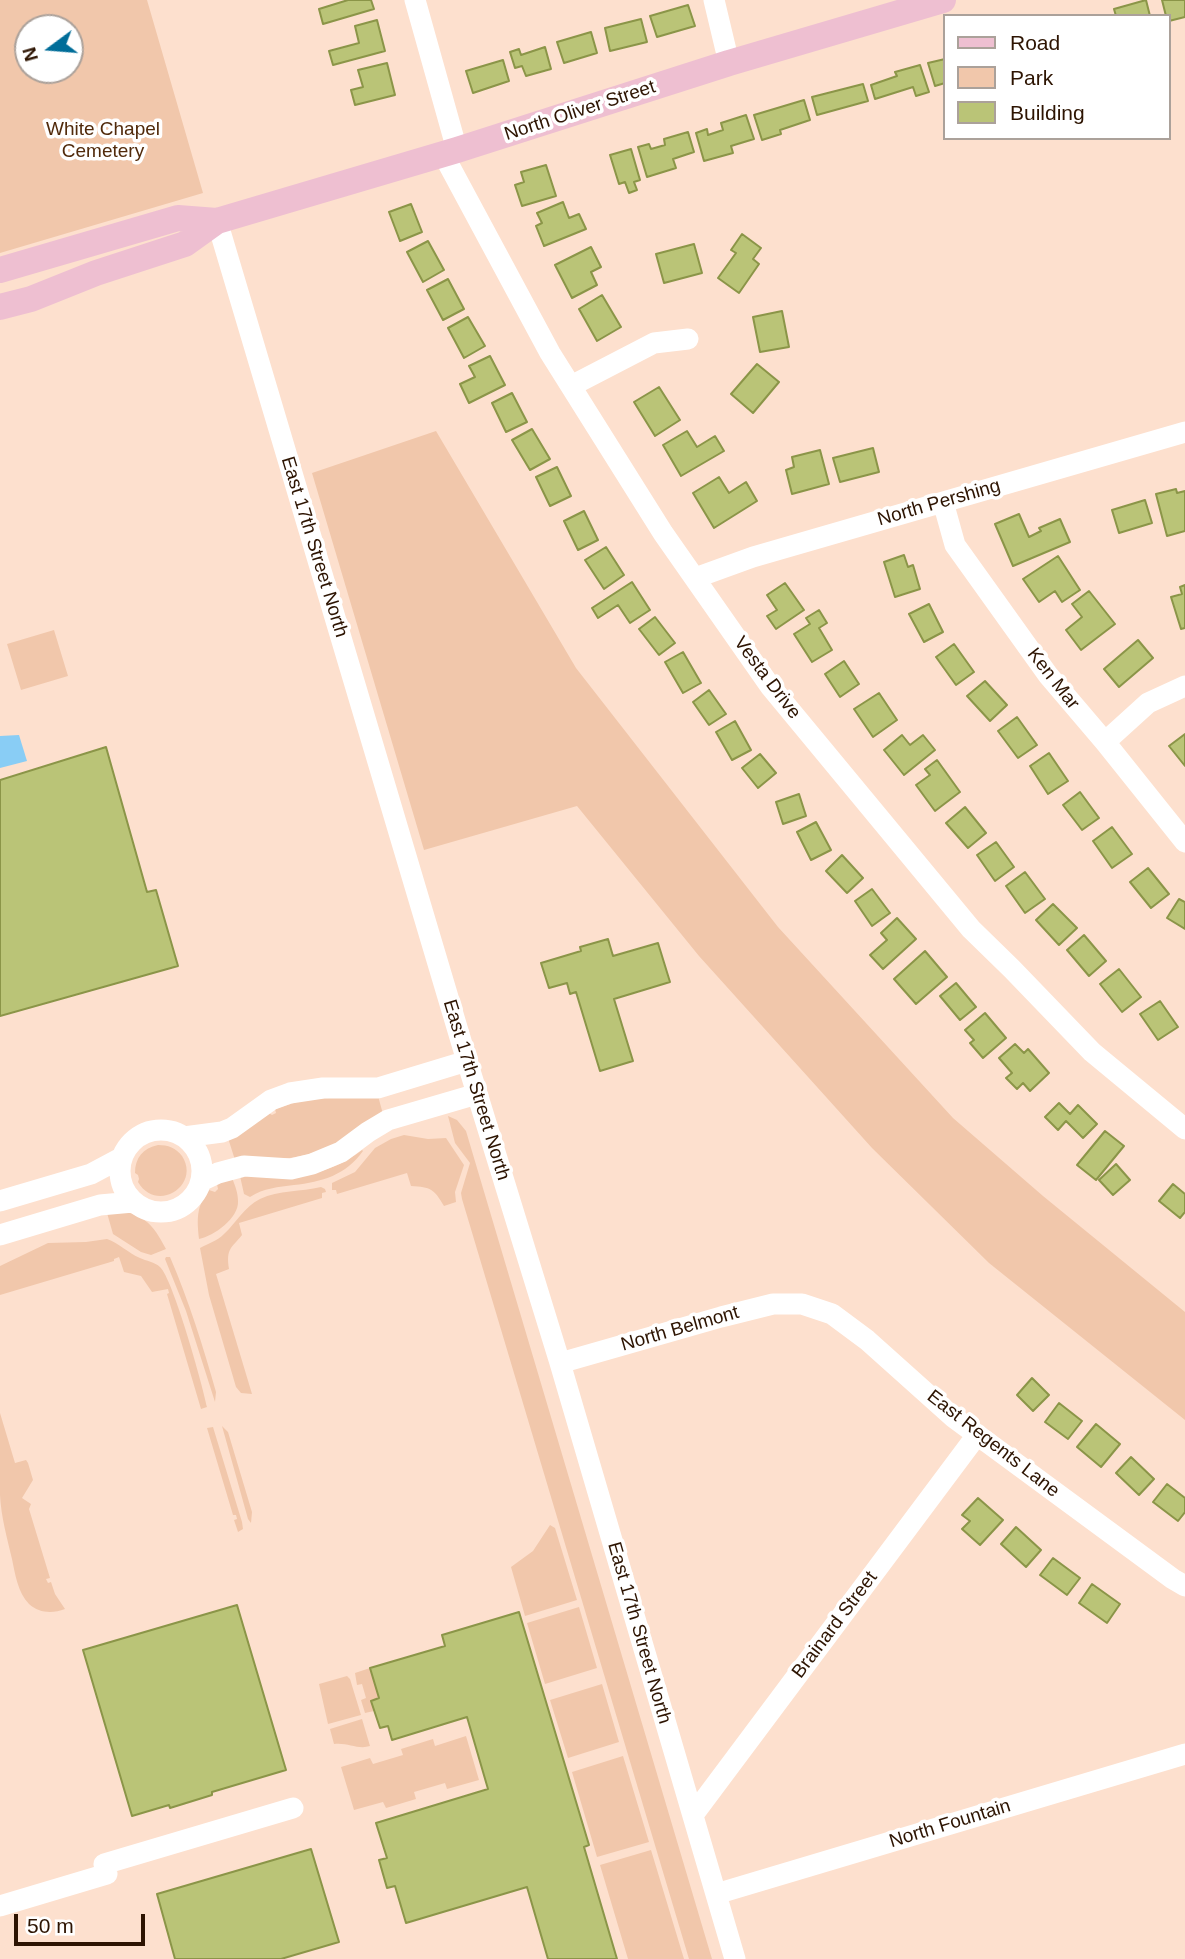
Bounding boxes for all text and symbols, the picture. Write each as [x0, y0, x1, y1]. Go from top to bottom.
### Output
north arrow [14, 14, 84, 84]
legend [944, 14, 1171, 140]
text: Road [1010, 31, 1060, 54]
text: N [18, 45, 42, 64]
text: Park [1010, 66, 1053, 89]
street label: North Oliver Street [502, 76, 658, 146]
text: Building [1010, 101, 1085, 124]
park label: White Chapel Cemetery [46, 119, 160, 163]
street label: East 17th Street North [276, 454, 352, 640]
street label: North Pershing [875, 475, 1003, 531]
street label: Vesta Drive [729, 632, 805, 724]
street label: Ken Mar [1022, 644, 1084, 714]
street label: East 17th Street North [438, 997, 514, 1183]
street label: North Belmont [618, 1301, 742, 1357]
street label: East Regents Lane [922, 1385, 1064, 1503]
street label: East 17th Street North [602, 1540, 676, 1726]
street label: Brainard Street [787, 1567, 883, 1683]
street label: North Fountain [887, 1795, 1013, 1853]
scale bar [18, 1899, 149, 1943]
text: 50 m [27, 1914, 74, 1937]

